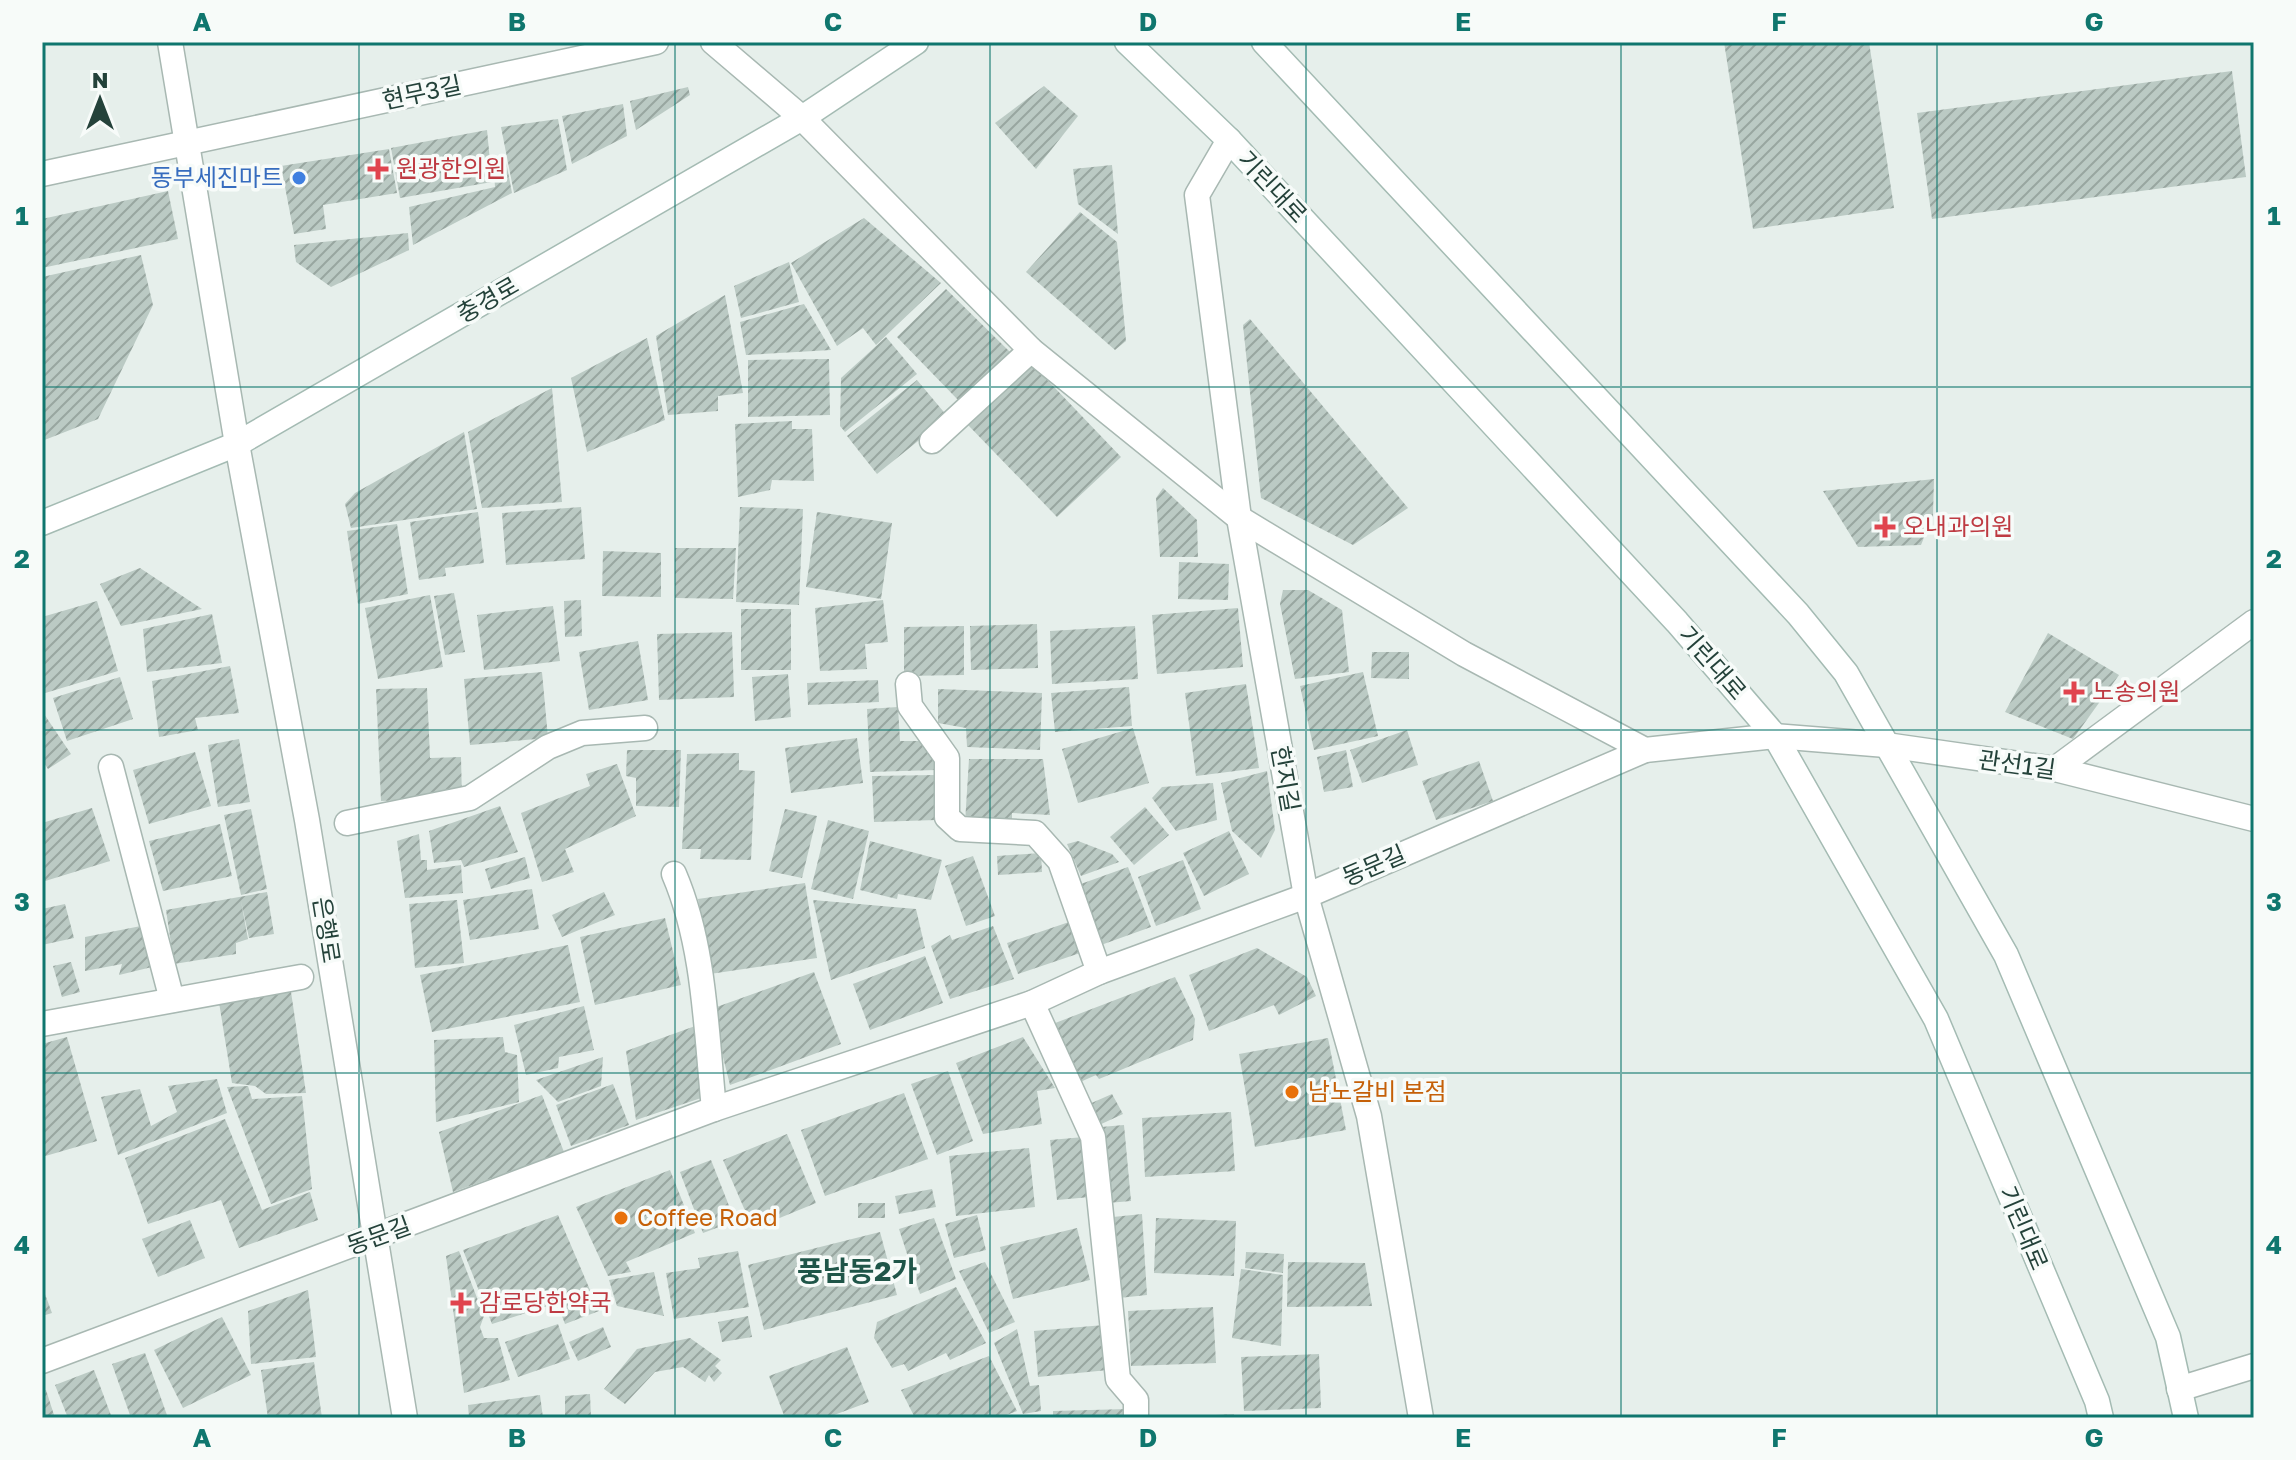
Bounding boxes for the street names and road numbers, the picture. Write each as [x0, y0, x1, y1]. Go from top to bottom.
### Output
street label: 현무3길 [379, 69, 464, 114]
street label: 기린대로 [1232, 144, 1314, 228]
street label: 충경로 [451, 270, 523, 328]
street label: 기린대로 [1673, 619, 1753, 705]
street label: 한지길 [1266, 744, 1307, 814]
street label: 관선1길 [1977, 744, 2058, 783]
street label: 동문길 [1337, 838, 1410, 891]
street label: 은행로 [308, 895, 347, 965]
street label: 기린대로 [1994, 1181, 2055, 1274]
street label: 동문길 [342, 1210, 415, 1260]

